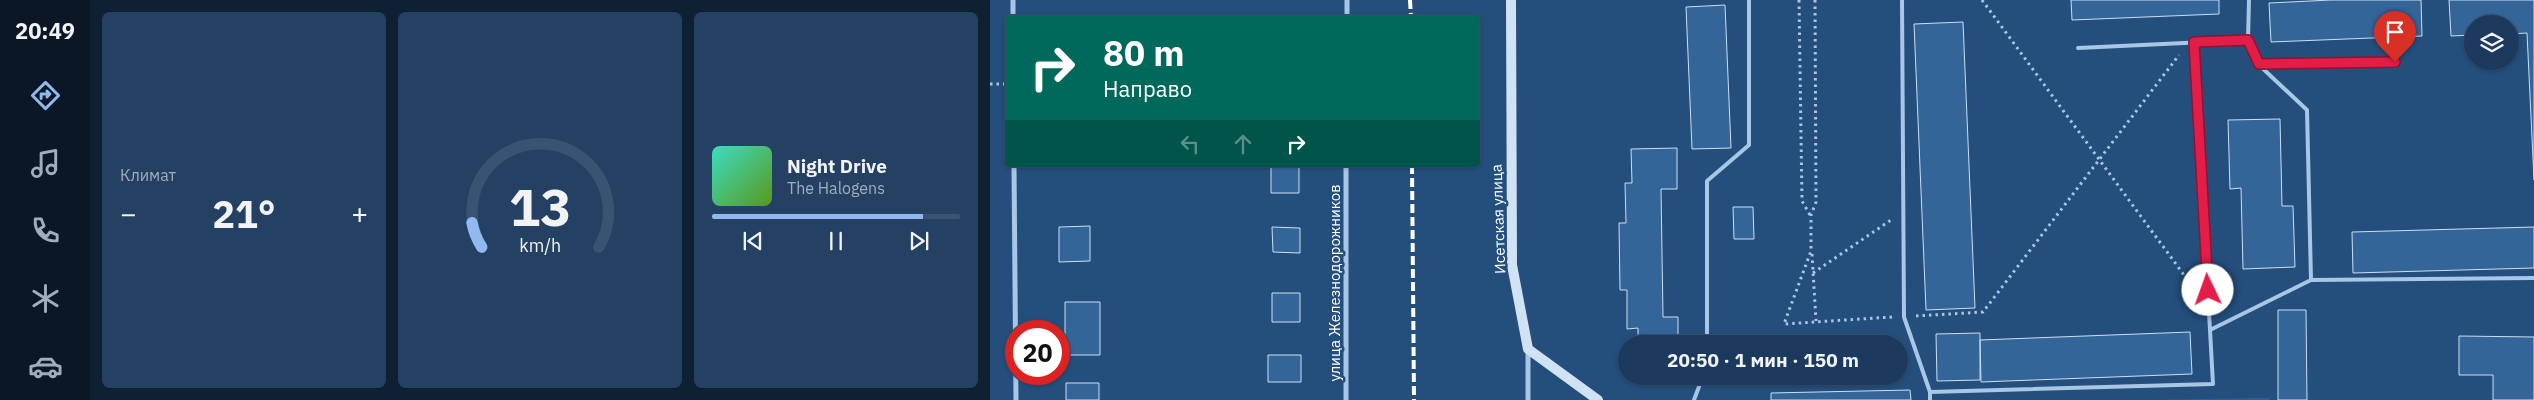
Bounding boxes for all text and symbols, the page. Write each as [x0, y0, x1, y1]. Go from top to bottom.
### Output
pin [2374, 11, 2416, 62]
map controls [2464, 15, 2519, 70]
button: layers [2464, 15, 2519, 70]
text: 20:49 [15, 16, 75, 45]
icon: arrive [2381, 18, 2409, 46]
text: 80 m [1103, 30, 1185, 76]
icon: right [1020, 35, 1085, 100]
text: Направо [1103, 74, 1192, 103]
icon: directions [28, 78, 63, 113]
icon: left [1176, 130, 1204, 158]
icon: ahead [1229, 130, 1257, 158]
icon: right [1282, 130, 1310, 158]
icon: music [28, 146, 63, 181]
text: Night Drive [787, 154, 887, 178]
street label: Исетская улица [1487, 164, 1509, 274]
text: Климат [120, 165, 176, 185]
text: 13 [509, 173, 571, 240]
text: The Halogens [787, 178, 885, 198]
street label: улица Железнодорожников [1325, 184, 1344, 382]
text: 21° [212, 189, 276, 238]
text: − [120, 195, 137, 232]
text: + [351, 195, 368, 232]
icon: phone [28, 213, 63, 248]
icon: previous [739, 227, 767, 255]
icon: pause [822, 227, 850, 255]
icon: next [905, 227, 933, 255]
text: km/h [519, 234, 561, 257]
position arrow [2181, 263, 2233, 315]
icon: climate [28, 281, 63, 316]
speed limit sign: 20 [1005, 320, 1070, 385]
text: 20:50 · 1 мин · 150 m [1667, 348, 1859, 372]
icon: car [28, 349, 63, 384]

